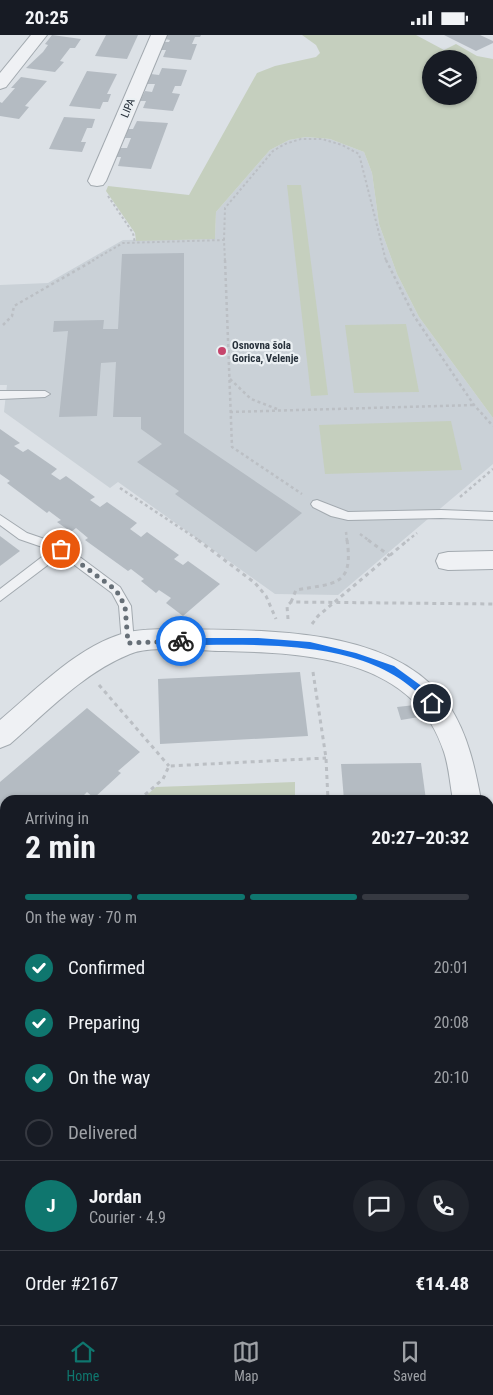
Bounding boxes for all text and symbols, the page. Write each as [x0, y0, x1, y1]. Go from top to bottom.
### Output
text: 20:25 [25, 6, 69, 29]
map controls [422, 50, 477, 105]
button: layers [422, 50, 477, 105]
street label: LIPA [118, 96, 138, 120]
place label: Osnovna šola Gorica, Velenje [232, 339, 299, 365]
marker: Osnovna šola Gorica, Velenje [216, 345, 228, 357]
pin [40, 528, 82, 570]
icon: bag [47, 535, 75, 563]
courier [156, 616, 206, 666]
icon: bike [167, 627, 195, 655]
pin [411, 682, 453, 724]
icon: home [418, 689, 446, 717]
text: Arriving in [25, 809, 89, 828]
text: 20:27–20:32 [371, 826, 469, 849]
text: 2 min [25, 828, 96, 866]
text: On the way · 70 m [25, 908, 137, 927]
icon: check [25, 954, 53, 982]
text: Confirmed [68, 956, 145, 979]
text: 20:01 [434, 958, 469, 977]
icon: check [25, 1009, 53, 1037]
text: Preparing [68, 1011, 140, 1034]
text: 20:08 [434, 1013, 469, 1032]
icon: check [25, 1064, 53, 1092]
text: On the way [68, 1066, 150, 1089]
text: 20:10 [434, 1068, 469, 1087]
text: Delivered [68, 1121, 137, 1144]
button: chat [353, 1180, 405, 1232]
button: phone [417, 1180, 469, 1232]
text: Jordan [89, 1185, 142, 1208]
text: J [46, 1194, 56, 1217]
text: Courier · 4.9 [89, 1208, 166, 1227]
text: Order #2167 [25, 1272, 118, 1295]
text: €14.48 [415, 1272, 469, 1295]
tab: Home [66, 1338, 99, 1384]
tab: Map [232, 1338, 260, 1384]
tab: Saved [393, 1338, 427, 1384]

